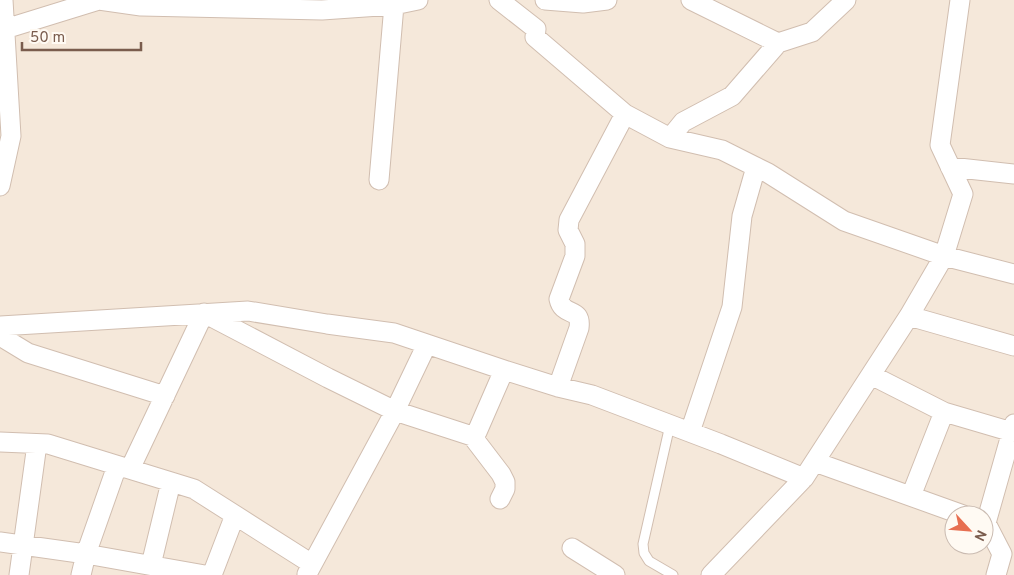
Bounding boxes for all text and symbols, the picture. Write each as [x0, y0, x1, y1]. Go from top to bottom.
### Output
scale bar [22, 20, 141, 52]
text: 50 m [30, 29, 65, 48]
north arrow [944, 505, 994, 555]
text: N [969, 527, 989, 543]

